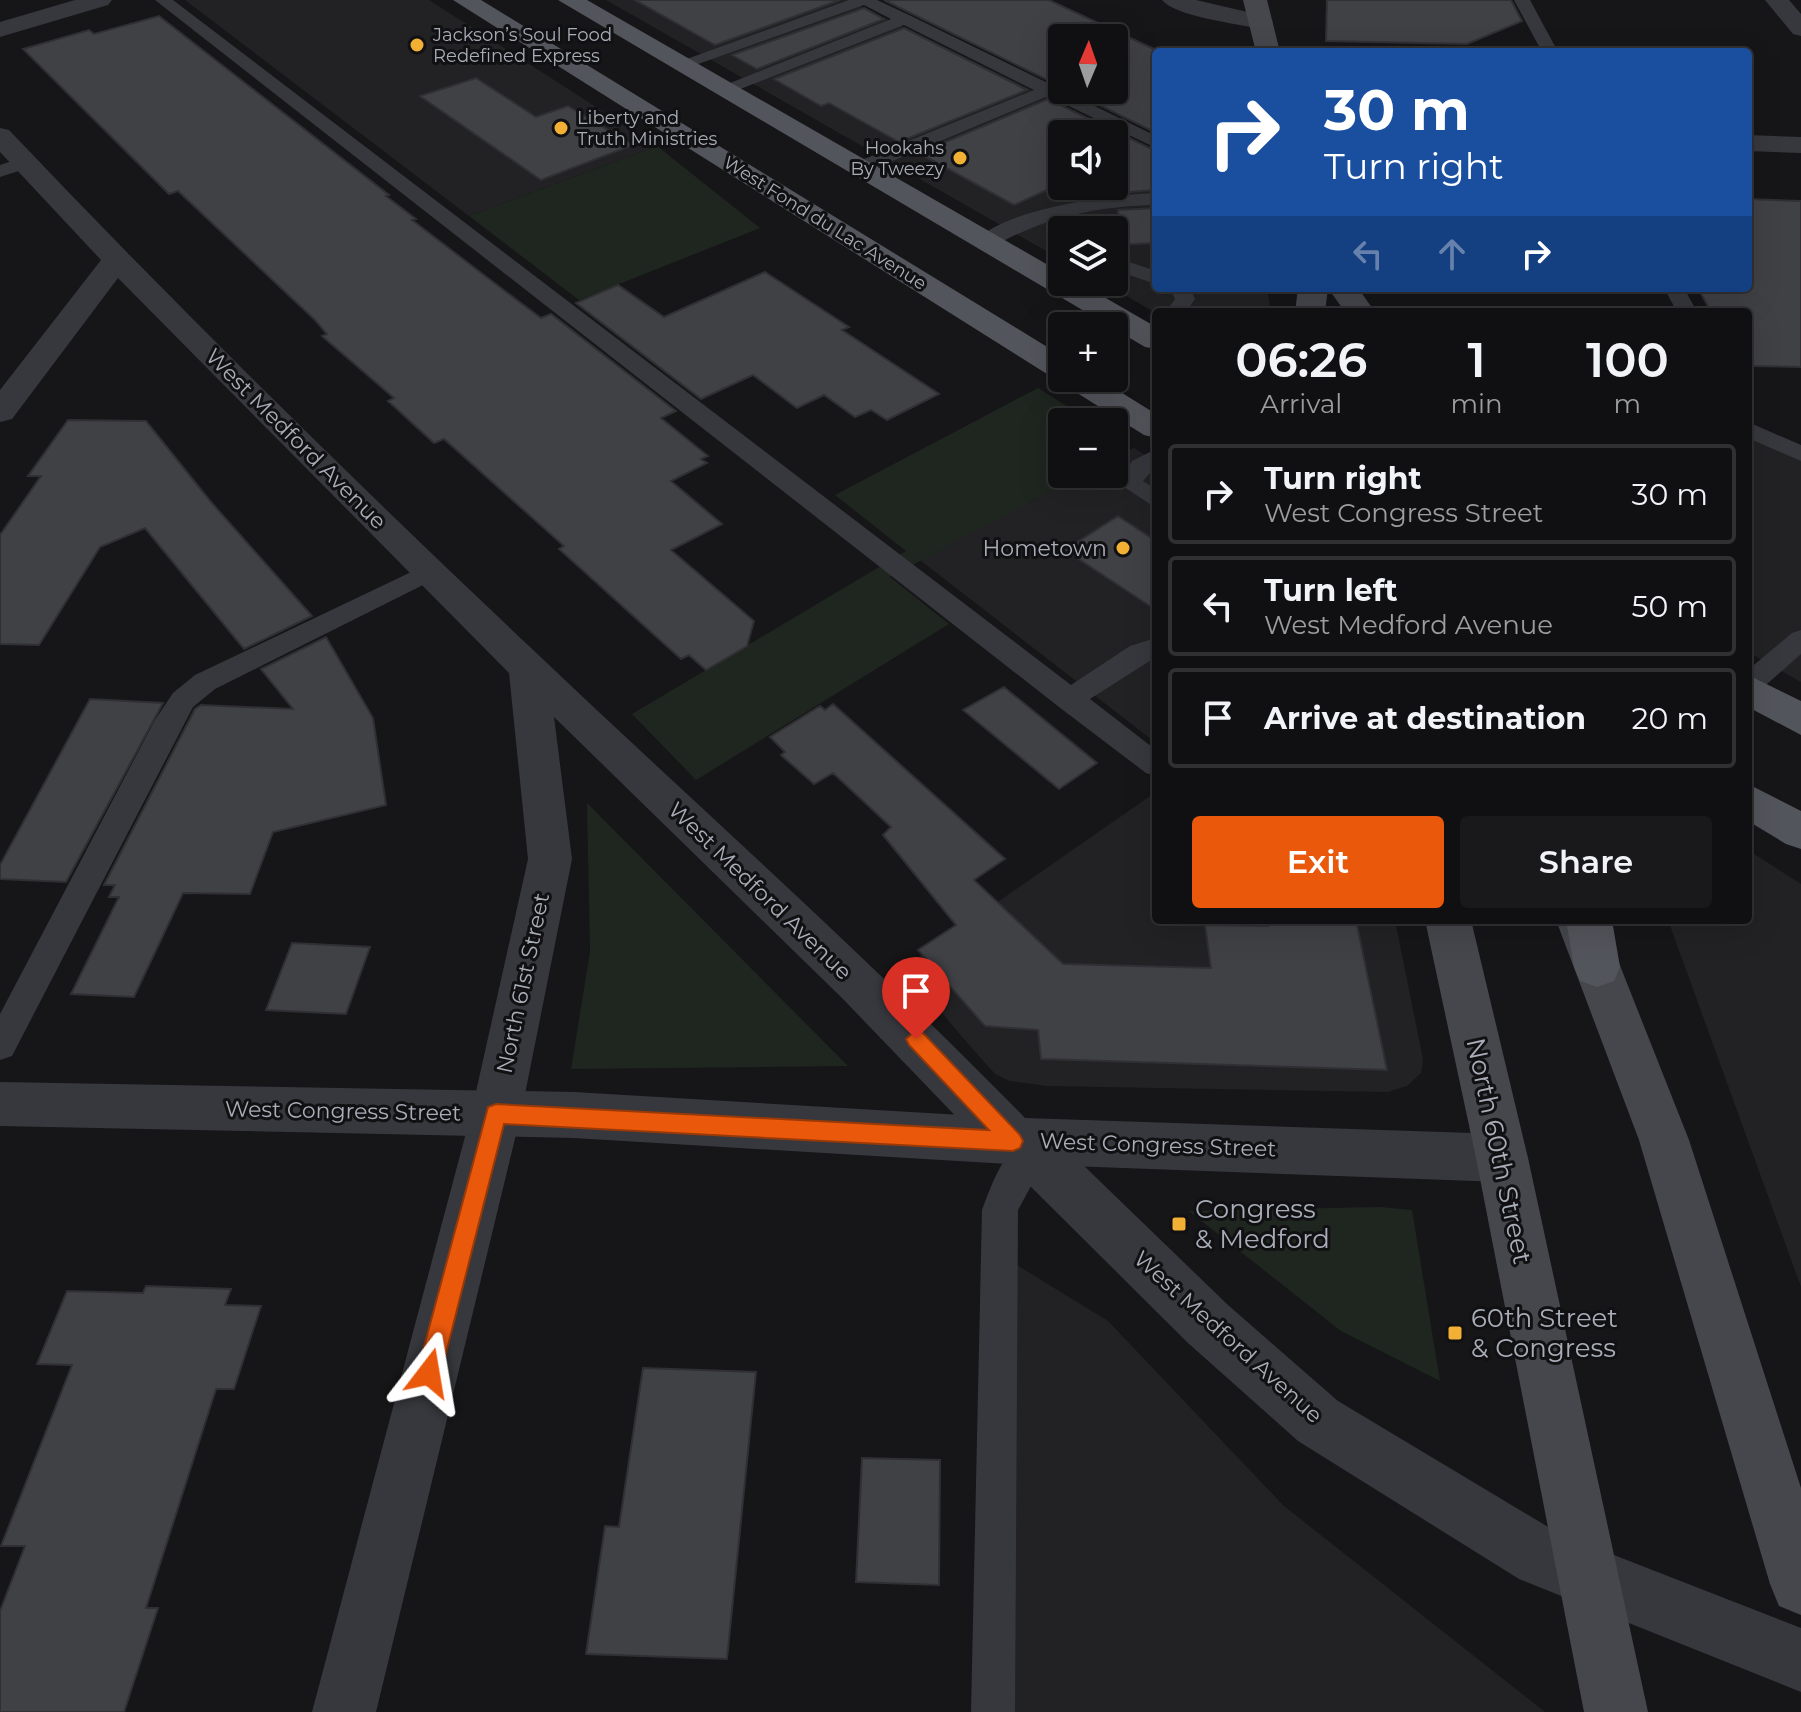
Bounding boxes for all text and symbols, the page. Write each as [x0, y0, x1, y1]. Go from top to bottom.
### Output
place label: Jackson’s Soul Food Redefined Express [432, 24, 612, 67]
north arrow [1048, 24, 1128, 104]
map controls [1048, 24, 1128, 488]
marker: Jackson’s Soul Food Redefined Express [408, 36, 426, 54]
text: 30 m [1324, 76, 1470, 144]
icon: right [1192, 80, 1296, 184]
place label: Liberty and Truth Ministries [577, 107, 718, 150]
marker: Liberty and Truth Ministries [552, 119, 570, 137]
button: sound [1048, 120, 1128, 200]
place label: Hookahs By Tweezy [850, 137, 944, 180]
text: Turn right [1324, 144, 1504, 188]
marker: Hookahs By Tweezy [951, 149, 969, 167]
street label: West Fond du Lac Avenue [719, 151, 931, 295]
button: layers [1048, 216, 1128, 296]
icon: left [1346, 232, 1390, 276]
icon: ahead [1430, 232, 1474, 276]
icon: right [1514, 232, 1558, 276]
button: + [1048, 312, 1128, 392]
text: 06:26 [1235, 331, 1367, 389]
text: 1 [1467, 331, 1486, 389]
text: 100 [1586, 331, 1669, 389]
street label: West Medford Avenue [200, 343, 392, 535]
text: Arrival [1260, 388, 1342, 420]
text: min [1451, 388, 1503, 420]
text: m [1614, 388, 1641, 420]
button: − [1048, 408, 1128, 488]
text: Turn right [1264, 460, 1421, 497]
icon: right [1196, 472, 1240, 516]
text: 30 m [1632, 476, 1708, 513]
text: West Congress Street [1264, 497, 1543, 529]
place label: Hometown [982, 535, 1107, 562]
marker: Hometown [1114, 539, 1132, 557]
text: Turn left [1264, 572, 1397, 609]
icon: left [1196, 584, 1240, 628]
text: 50 m [1631, 588, 1708, 625]
text: West Medford Avenue [1264, 609, 1553, 641]
icon: arrive [1196, 696, 1240, 740]
text: Arrive at destination [1264, 700, 1586, 737]
text: 20 m [1631, 700, 1708, 737]
street label: West Medford Avenue [663, 796, 857, 986]
button: Exit [1192, 816, 1444, 908]
button: Share [1460, 816, 1712, 908]
street label: North 61st Street [491, 890, 555, 1076]
pin [882, 957, 950, 1039]
icon: arrive [894, 969, 938, 1013]
street label: North 60th Street [1459, 1035, 1539, 1267]
street label: West Congress Street [225, 1095, 461, 1127]
street label: West Congress Street [1039, 1127, 1277, 1163]
place label: Congress & Medford [1195, 1193, 1330, 1255]
marker: Congress & Medford [1170, 1215, 1188, 1233]
street label: West Medford Avenue [1128, 1245, 1328, 1429]
place label: 60th Street & Congress [1471, 1302, 1618, 1364]
marker: 60th Street & Congress [1446, 1324, 1464, 1342]
position arrow [387, 1331, 471, 1415]

